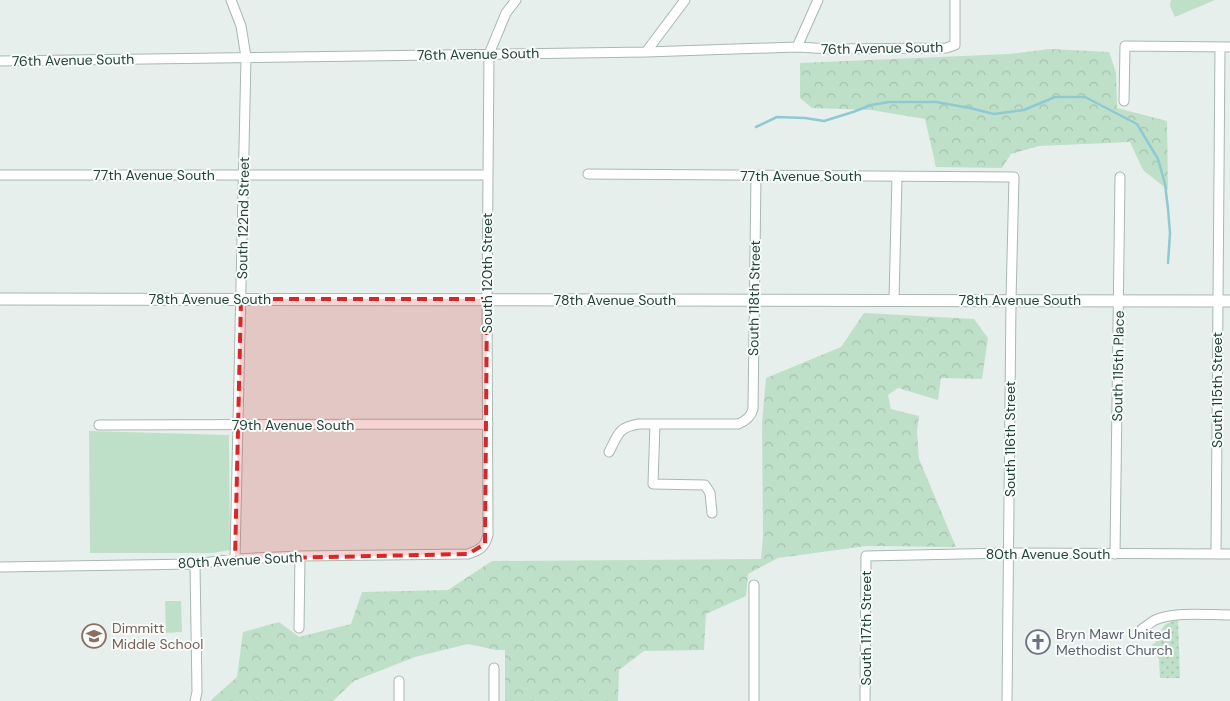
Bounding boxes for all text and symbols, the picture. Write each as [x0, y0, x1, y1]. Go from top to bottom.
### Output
street label: 76th Avenue South [821, 38, 943, 58]
street label: 76th Avenue South [417, 44, 539, 64]
street label: 76th Avenue South [12, 50, 134, 70]
street label: South 122nd Street [233, 157, 253, 279]
street label: 77th Avenue South [93, 166, 215, 184]
street label: 77th Avenue South [740, 167, 862, 185]
street label: South 120th Street [478, 213, 496, 333]
street label: South 118th Street [744, 240, 764, 356]
street label: 78th Avenue South [149, 290, 271, 308]
street label: 78th Avenue South [554, 291, 676, 309]
street label: 78th Avenue South [959, 291, 1081, 309]
street label: South 115th Place [1108, 310, 1128, 422]
street label: South 115th Street [1208, 332, 1226, 448]
street label: South 116th Street [1001, 381, 1019, 497]
street label: 79th Avenue South [232, 416, 354, 434]
street label: 80th Avenue South [986, 545, 1110, 563]
street label: 80th Avenue South [177, 548, 303, 572]
street label: South 117th Street [857, 571, 875, 685]
place label: Dimmitt Middle School [112, 619, 203, 653]
school or university icon: Dimmitt Middle School [81, 623, 107, 649]
place label: Bryn Mawr United Methodist Church [1056, 625, 1172, 659]
church icon: Bryn Mawr United Methodist Church [1025, 629, 1051, 655]

